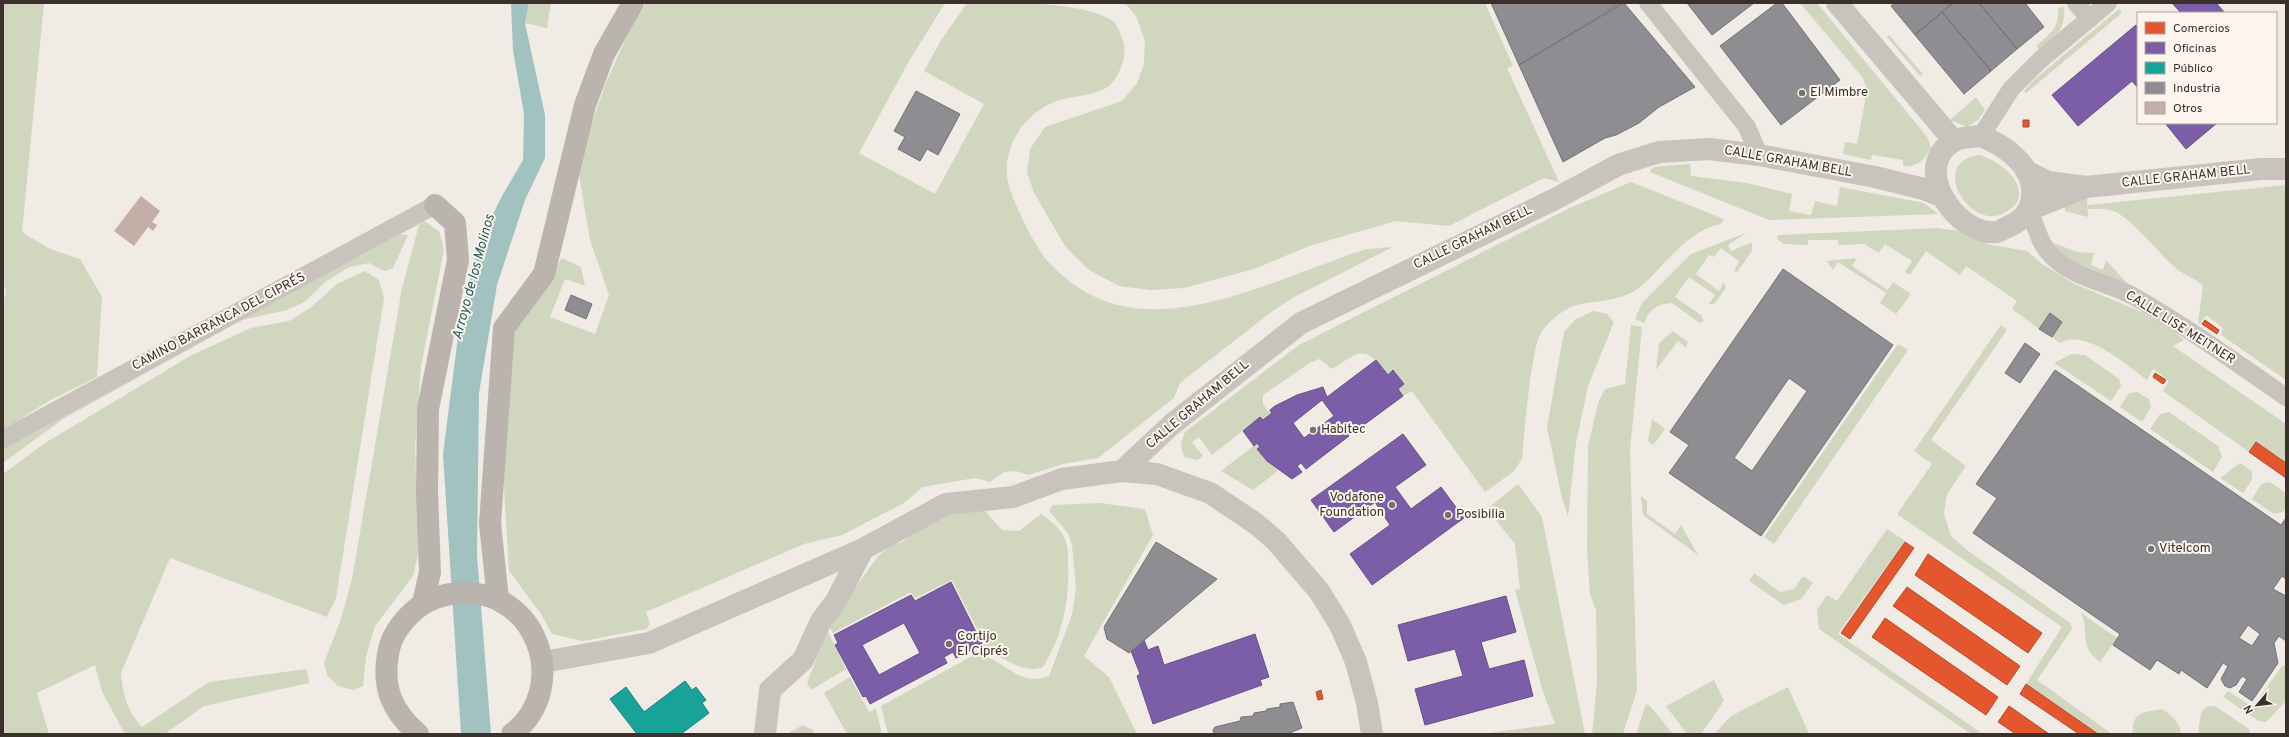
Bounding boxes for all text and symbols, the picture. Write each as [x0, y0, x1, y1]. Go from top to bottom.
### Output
legend [2137, 12, 2277, 124]
text: Comercios [2173, 21, 2230, 37]
text: Oficinas [2173, 41, 2217, 57]
text: Público [2173, 61, 2213, 77]
text: Industria [2173, 81, 2220, 97]
place label: El Mimbre [1810, 85, 1868, 101]
marker: El Mimbre [1797, 88, 1807, 98]
text: Otros [2173, 101, 2202, 117]
street label: CALLE GRAHAM BELL [1723, 143, 1853, 181]
street label: CALLE GRAHAM BELL [2121, 162, 2251, 192]
street label: CALLE GRAHAM BELL [1411, 202, 1535, 274]
water label: Arroyo de los Molinos [449, 212, 499, 341]
street label: CAMINO BARRANCA DEL CIPRÉS [129, 268, 308, 375]
street label: CALLE LISE MEITNER [2122, 288, 2238, 368]
street label: CALLE GRAHAM BELL [1143, 357, 1253, 453]
place label: Habitec [1321, 422, 1366, 438]
marker: Habitec [1308, 425, 1318, 435]
place label: Vodafone Foundation [1319, 490, 1384, 521]
marker: Vodafone Foundation [1387, 500, 1397, 510]
place label: Posibilia [1456, 507, 1505, 523]
marker: Posibilia [1443, 510, 1453, 520]
place label: Vitelcom [2159, 541, 2211, 557]
marker: Vitelcom [2146, 544, 2156, 554]
place label: Cortijo El Ciprés [957, 629, 1008, 660]
marker: Cortijo El Ciprés [944, 639, 954, 649]
north arrow [2237, 685, 2277, 725]
text: N [2241, 702, 2257, 716]

